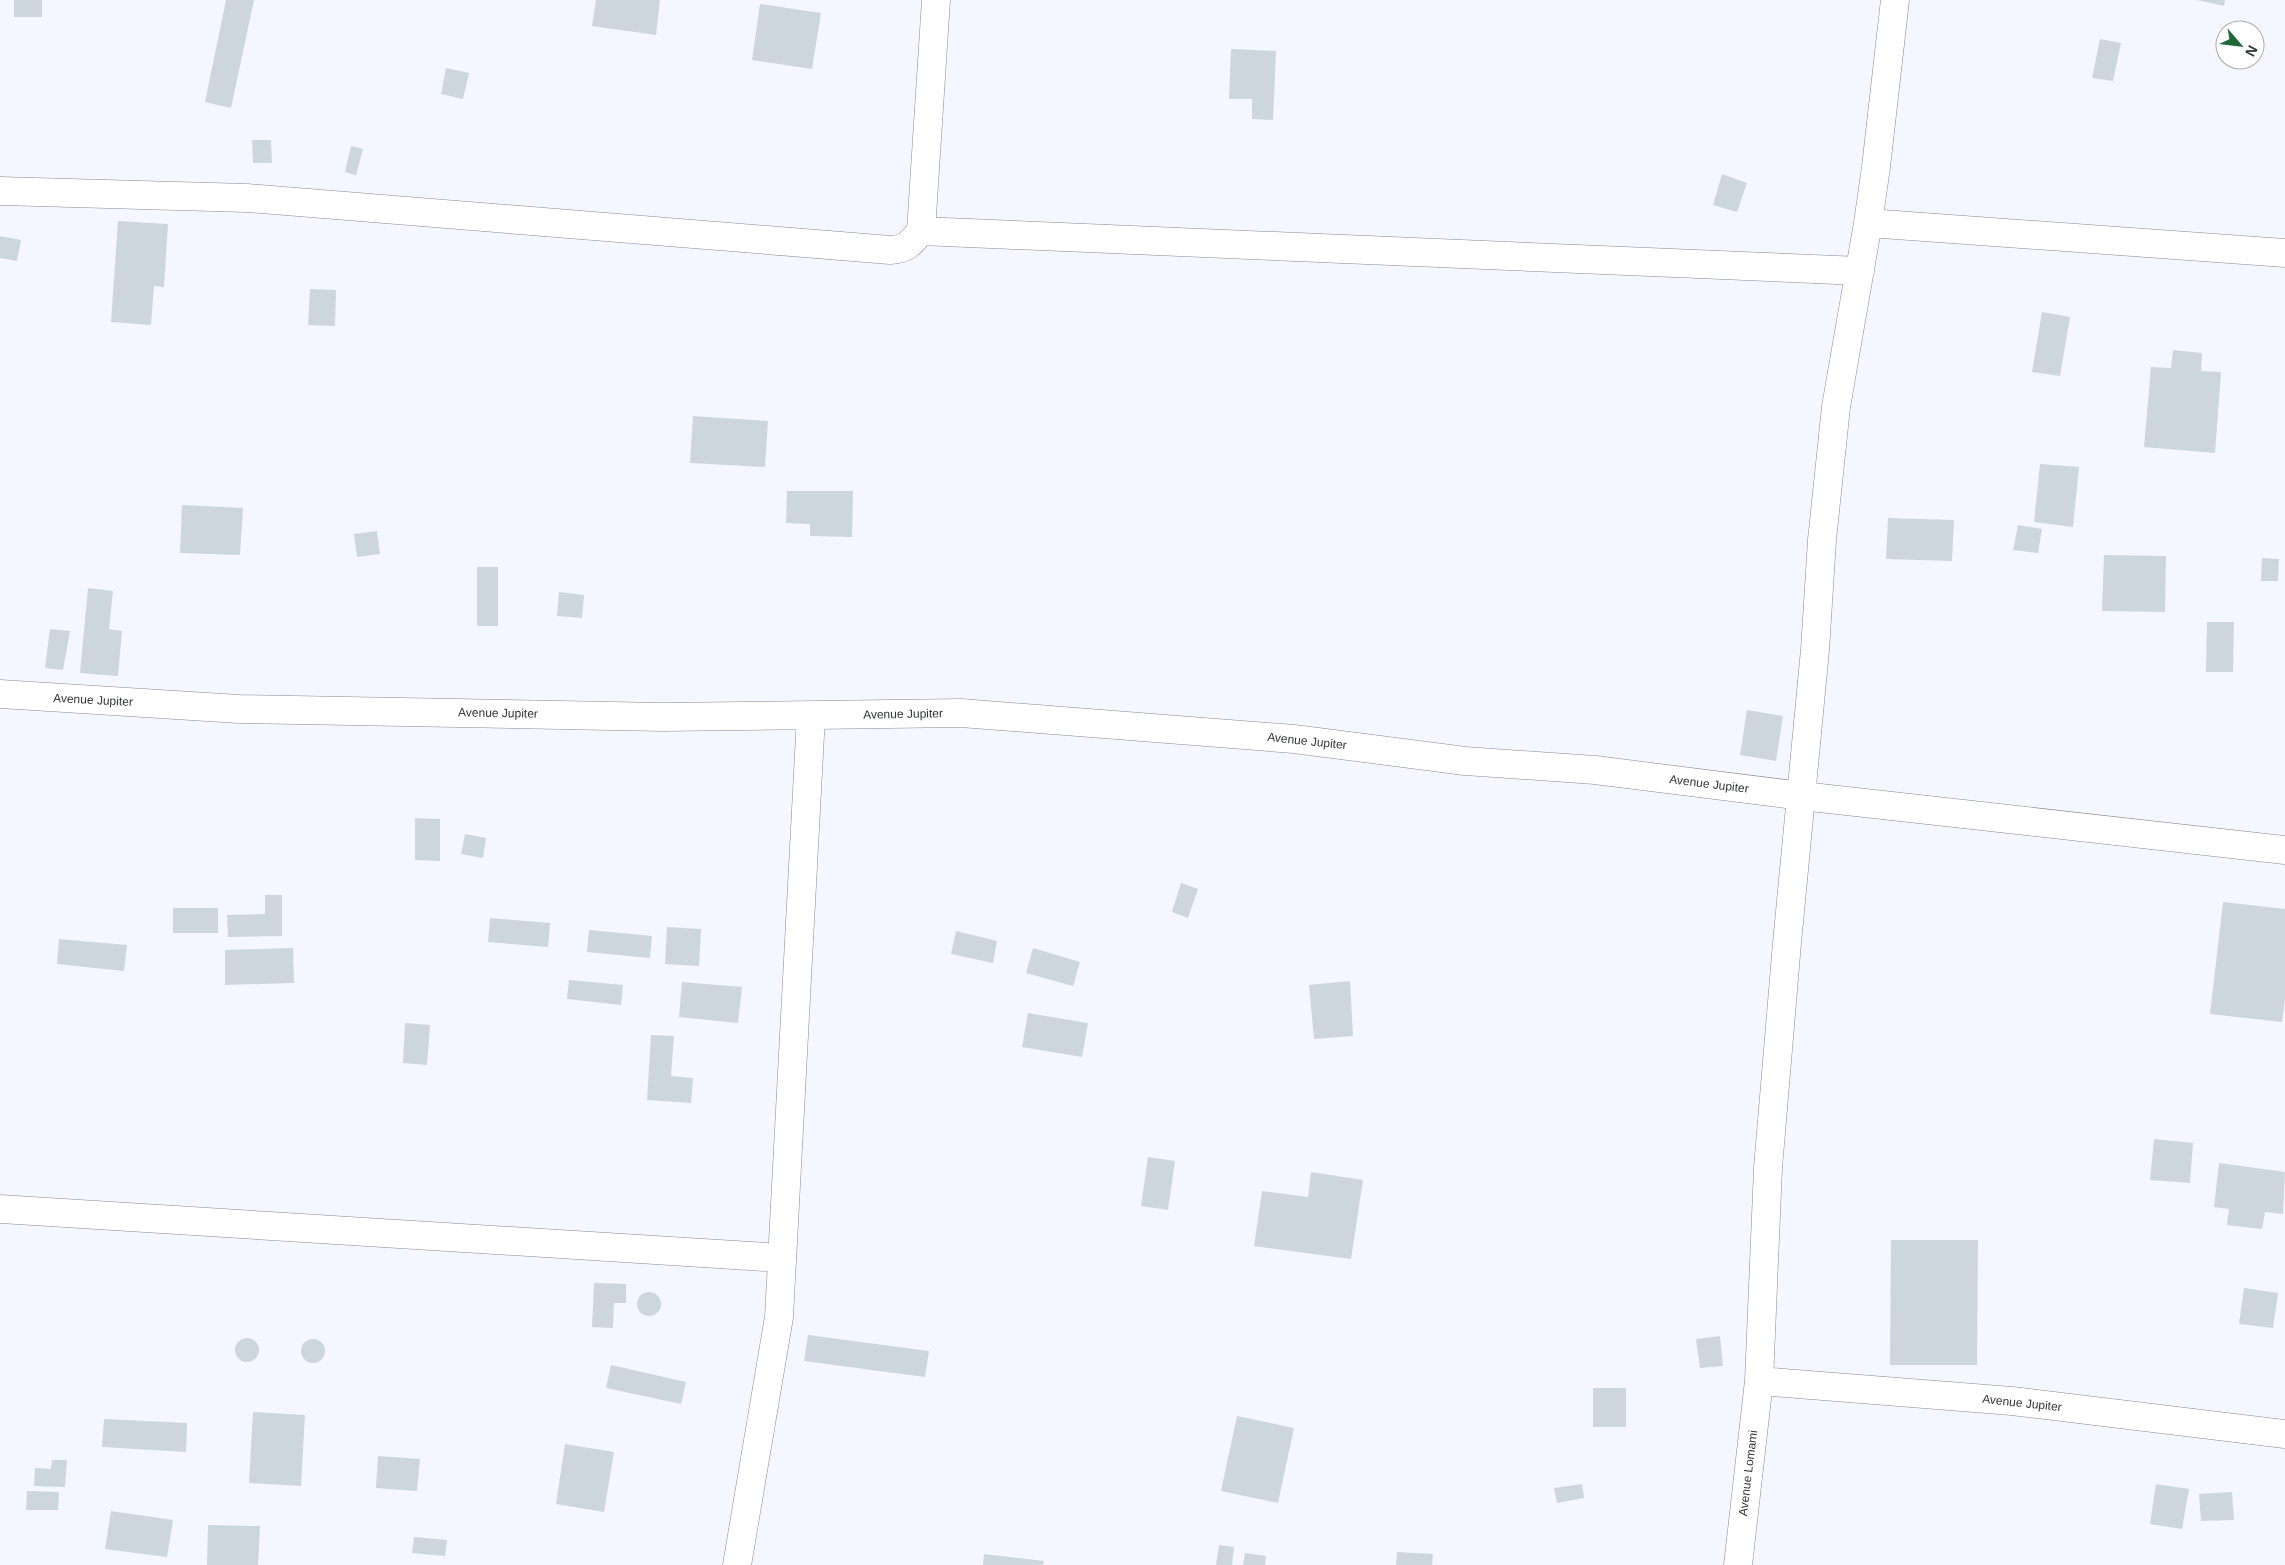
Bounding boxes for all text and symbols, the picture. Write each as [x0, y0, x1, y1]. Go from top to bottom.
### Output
north arrow [2215, 20, 2265, 70]
text: N [2242, 43, 2261, 59]
street label: Avenue Jupiter [53, 691, 133, 709]
street label: Avenue Jupiter [458, 705, 538, 721]
street label: Avenue Jupiter [863, 706, 943, 722]
street label: Avenue Jupiter [1267, 730, 1347, 752]
street label: Avenue Jupiter [1669, 772, 1749, 796]
street label: Avenue Jupiter [1982, 1392, 2062, 1414]
street label: Avenue Lomami [1736, 1429, 1760, 1517]

